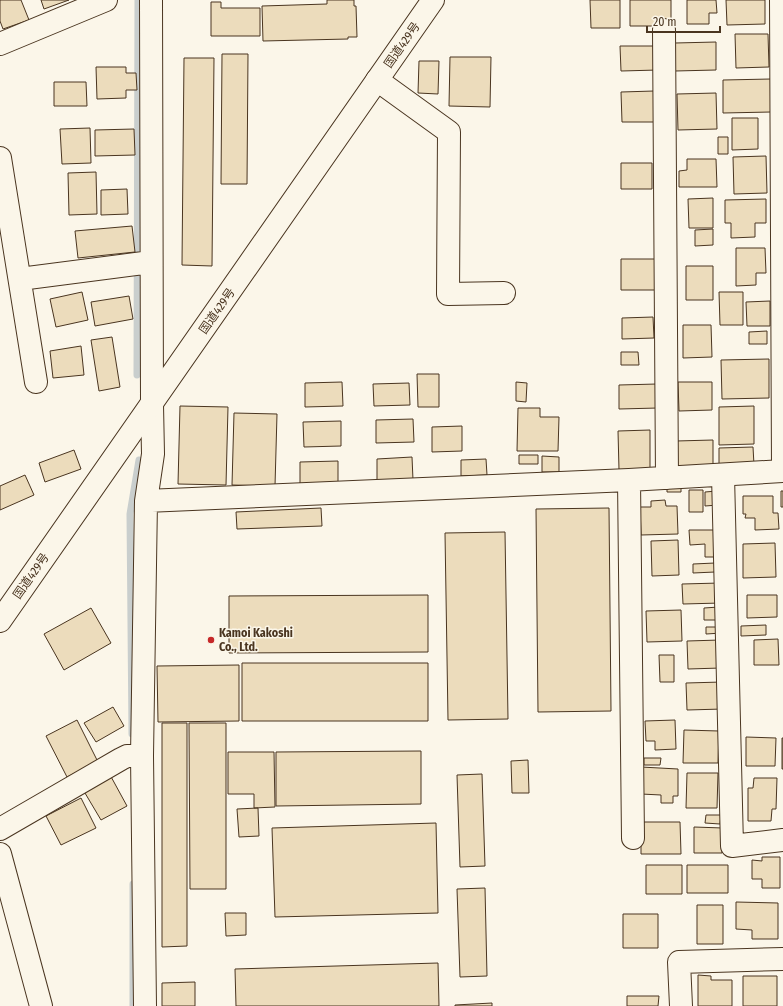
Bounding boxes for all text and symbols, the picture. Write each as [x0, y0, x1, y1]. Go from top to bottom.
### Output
scale bar [647, 8, 720, 34]
text: 20 m [653, 15, 677, 29]
street label: 国道429号 [381, 19, 423, 71]
street label: 国道429号 [196, 285, 238, 337]
street label: 国道429号 [10, 550, 52, 602]
place label: Kamoi Kakoshi Co., Ltd. [219, 626, 293, 654]
marker: Kamoi Kakoshi Co., Ltd. [206, 635, 216, 645]

